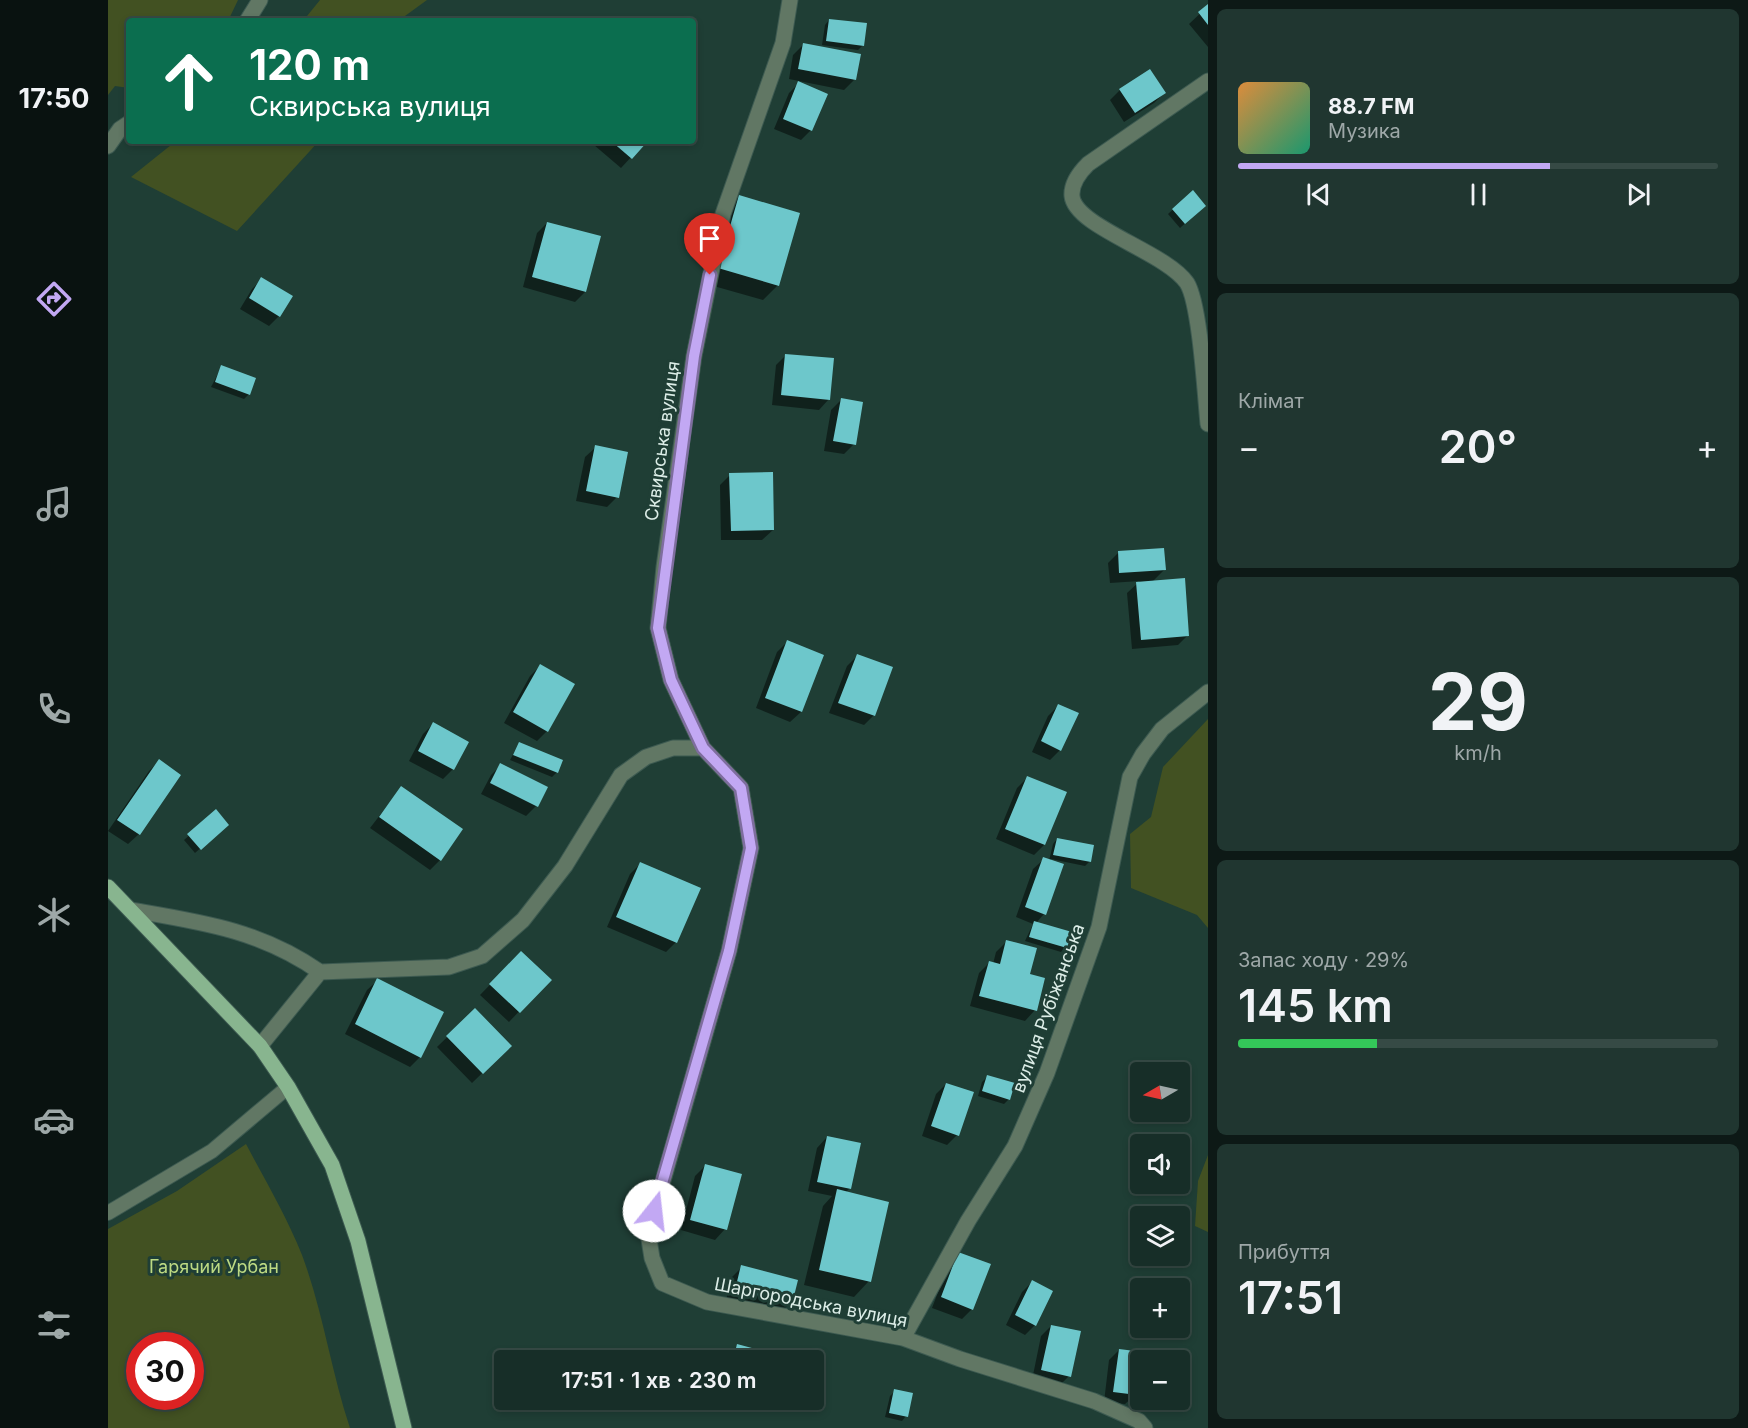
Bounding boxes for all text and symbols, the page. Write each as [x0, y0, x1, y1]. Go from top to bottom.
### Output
text: 120 m [249, 39, 370, 90]
icon: ahead [150, 42, 228, 120]
text: 17:50 [19, 82, 89, 115]
text: Сквирська вулиця [249, 90, 491, 123]
text: 88.7 FM [1328, 93, 1414, 119]
text: Музика [1328, 119, 1401, 143]
icon: previous [1302, 178, 1335, 211]
icon: pause [1462, 178, 1495, 211]
icon: next [1622, 178, 1655, 211]
pin [684, 213, 735, 275]
icon: arrive [693, 222, 726, 255]
icon: directions [33, 278, 75, 320]
street label: Сквирська вулиця [640, 360, 684, 522]
text: Клімат [1238, 389, 1304, 413]
text: 20° [1439, 419, 1517, 474]
text: − [1238, 427, 1260, 467]
text: + [1696, 427, 1718, 467]
icon: music [33, 483, 75, 525]
text: 29 [1428, 654, 1528, 749]
icon: phone [33, 688, 75, 730]
text: km/h [1454, 741, 1502, 765]
icon: climate [33, 894, 75, 936]
street label: вулиця Рубіжанська [1008, 921, 1088, 1095]
text: Запас ходу · 29% [1238, 948, 1409, 972]
text: 145 km [1238, 978, 1393, 1033]
north arrow [1130, 1062, 1190, 1122]
map controls [1130, 1062, 1190, 1410]
icon: car [33, 1099, 75, 1141]
button: sound [1130, 1134, 1190, 1194]
position arrow [622, 1179, 686, 1243]
button: layers [1130, 1206, 1190, 1266]
text: Прибуття [1238, 1240, 1330, 1264]
park label: Гарячий Урбан [149, 1256, 279, 1277]
text: 17:51 [1238, 1270, 1343, 1325]
street label: Шаргородська вулиця [713, 1273, 909, 1331]
button: + [1130, 1278, 1190, 1338]
icon: filters [33, 1304, 75, 1346]
speed limit sign: 30 [126, 1332, 204, 1410]
button: − [1130, 1350, 1190, 1410]
text: 17:51 · 1 хв · 230 m [561, 1367, 757, 1393]

